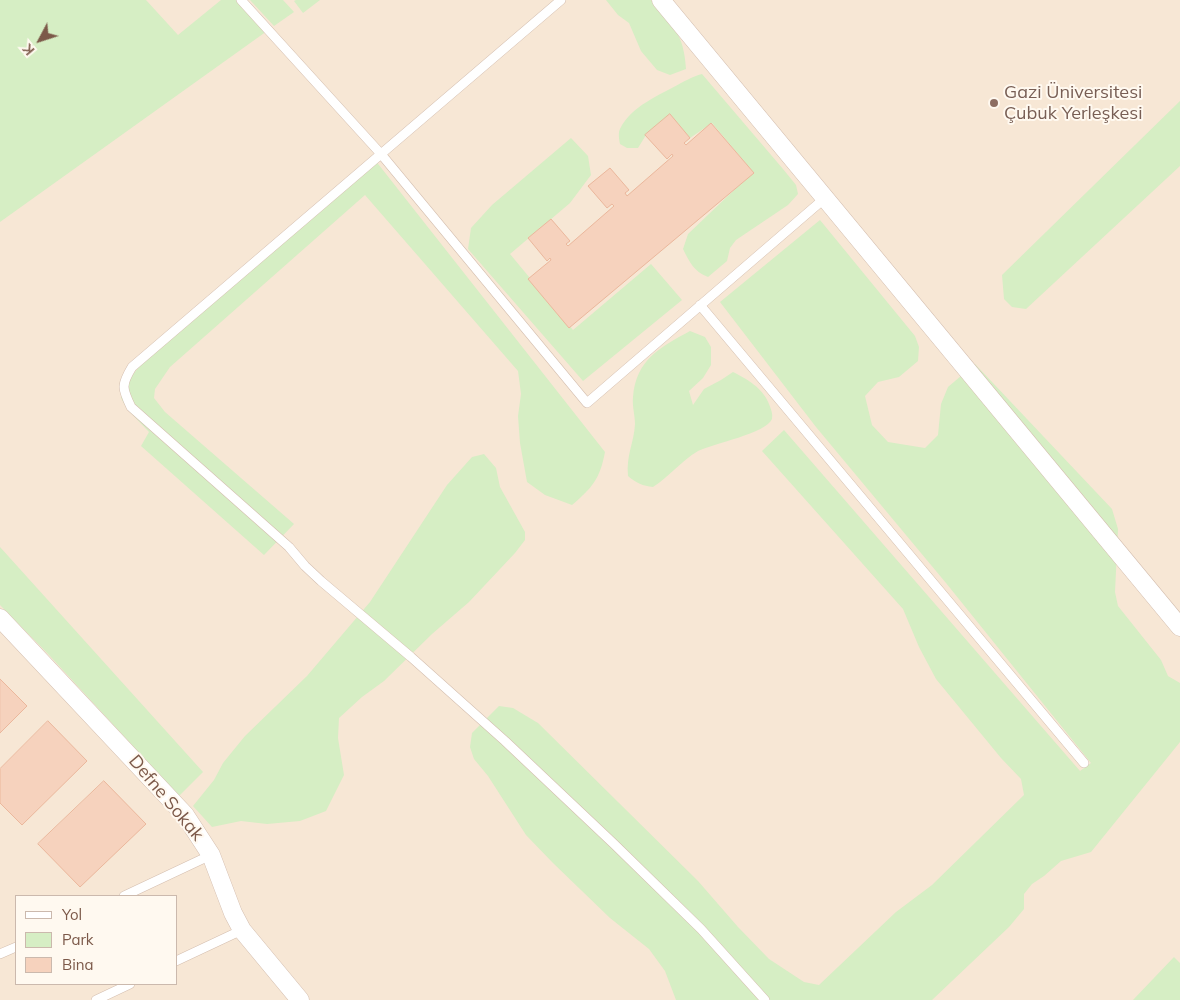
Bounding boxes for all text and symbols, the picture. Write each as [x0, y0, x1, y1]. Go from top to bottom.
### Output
north arrow [15, 15, 65, 65]
text: K [19, 40, 38, 59]
place label: Gazi Üniversitesi Çubuk Yerleşkesi [1004, 82, 1143, 125]
marker: Gazi Üniversitesi Çubuk Yerleşkesi [988, 97, 1000, 109]
street label: Defne Sokak [124, 751, 208, 845]
legend [15, 895, 178, 985]
text: Yol [62, 905, 82, 924]
text: Park [62, 930, 94, 949]
text: Bina [62, 955, 94, 974]

